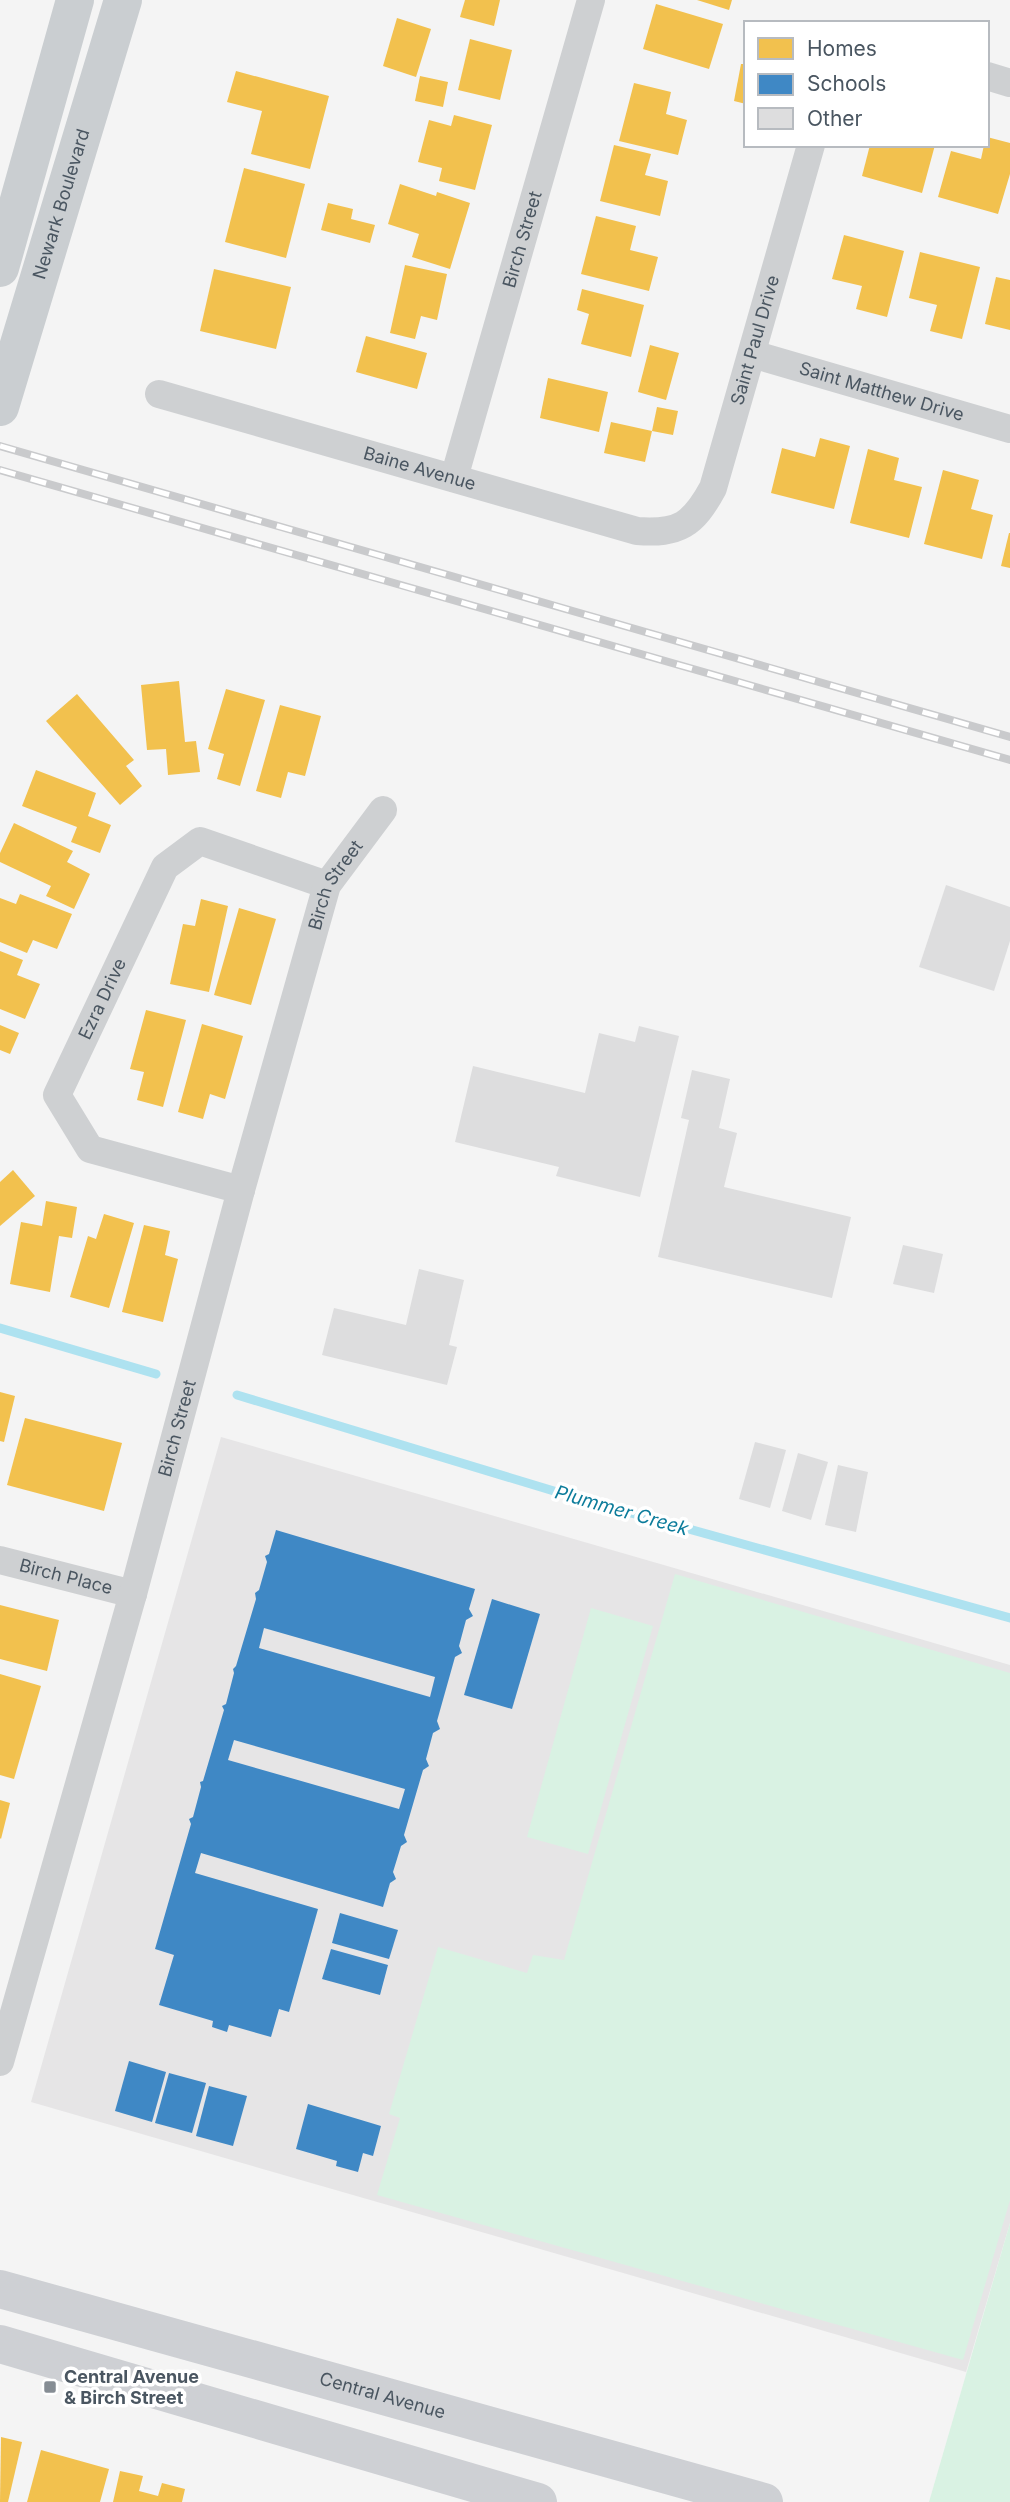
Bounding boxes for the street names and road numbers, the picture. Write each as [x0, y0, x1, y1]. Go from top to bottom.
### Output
street label: Newark Boulevard [28, 126, 93, 282]
street label: Birch Street [498, 189, 546, 290]
street label: Saint Paul Drive [726, 273, 783, 407]
street label: Saint Matthew Drive [797, 357, 967, 425]
street label: Baine Avenue [361, 442, 478, 494]
street label: Birch Street [304, 836, 367, 932]
street label: Ezra Drive [74, 955, 130, 1043]
street label: Birch Street [154, 1377, 200, 1479]
street label: Birch Place [17, 1554, 115, 1598]
street label: Central Avenue [317, 2368, 448, 2423]

